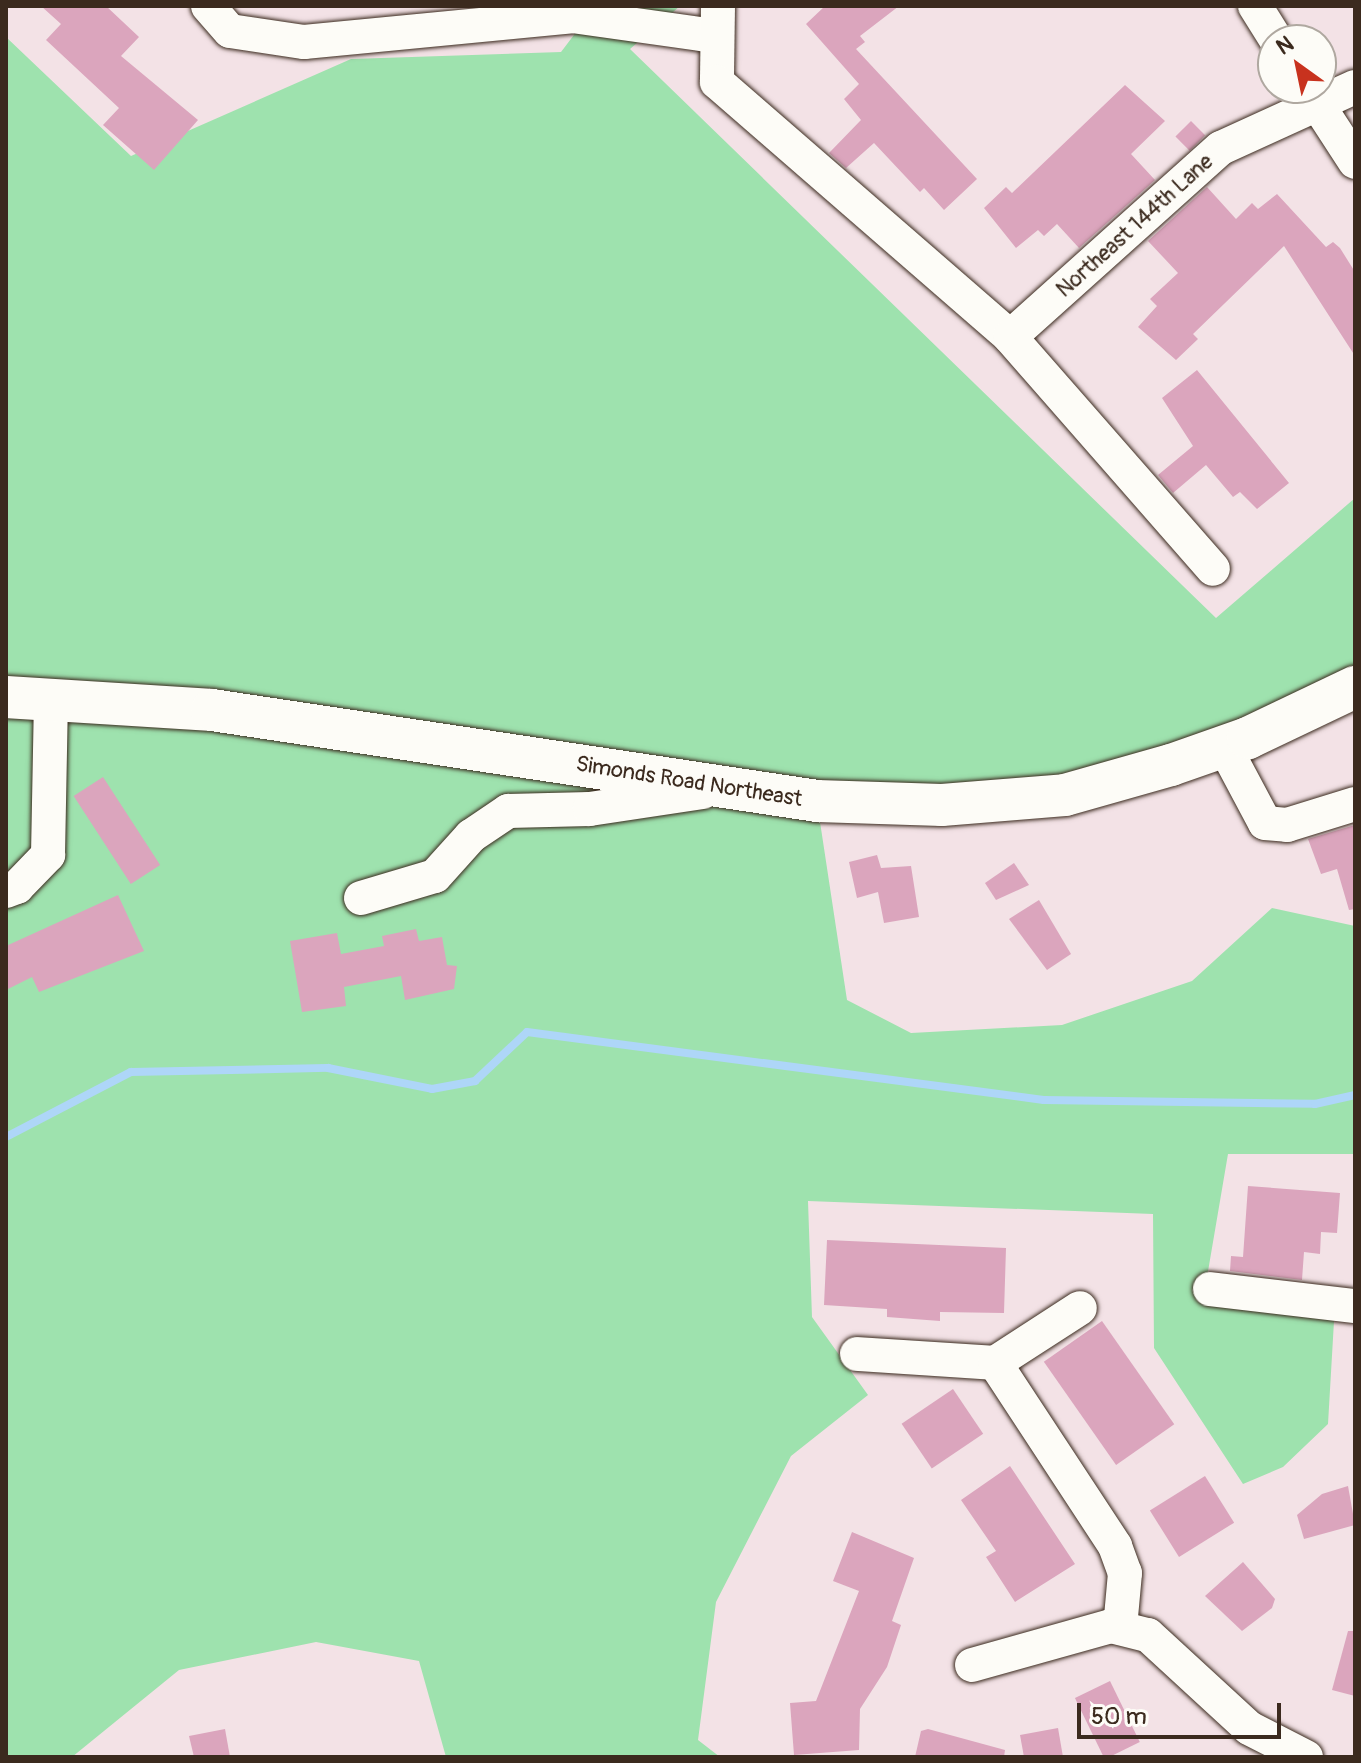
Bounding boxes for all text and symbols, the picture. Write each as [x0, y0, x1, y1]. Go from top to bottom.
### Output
north arrow [1257, 24, 1337, 104]
text: N [1271, 30, 1299, 61]
street label: Northeast 144th Lane [1051, 149, 1219, 303]
street label: Simonds Road Northeast [574, 751, 804, 813]
scale bar [1081, 1687, 1285, 1737]
text: 50 m [1091, 1702, 1147, 1731]

